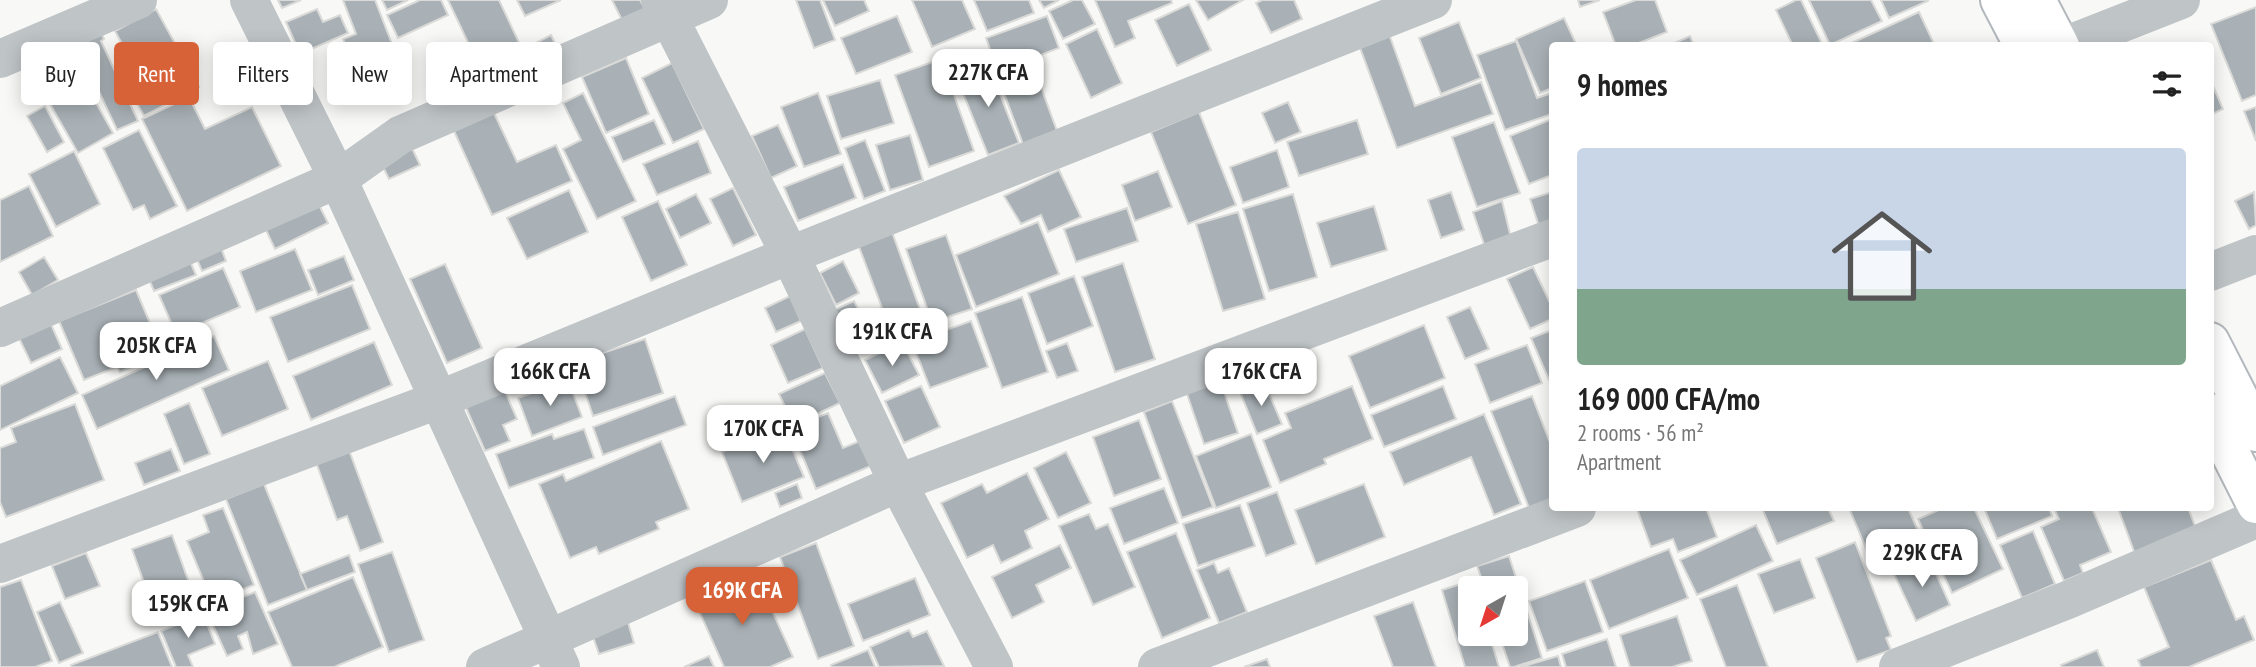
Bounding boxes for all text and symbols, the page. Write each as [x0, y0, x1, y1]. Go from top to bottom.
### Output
chip: Buy [21, 42, 100, 105]
chip: Rent [114, 42, 199, 105]
chip: Filters [213, 42, 313, 105]
chip: New [327, 42, 412, 105]
chip: Apartment [426, 42, 562, 105]
pin: 227K CFA [916, 50, 1060, 109]
text: 227K CFA [948, 57, 1028, 86]
text: 9 homes [1577, 65, 1668, 104]
icon: filters [2148, 65, 2186, 103]
icon: home [1819, 193, 1945, 319]
pin: 191K CFA [820, 308, 964, 368]
text: 191K CFA [852, 316, 932, 345]
pin: 205K CFA [84, 322, 228, 382]
text: 205K CFA [116, 330, 196, 359]
pin: 166K CFA [478, 348, 622, 408]
pin: 176K CFA [1189, 348, 1333, 408]
text: 166K CFA [510, 356, 590, 385]
text: 176K CFA [1221, 356, 1301, 385]
text: 169 000 CFA/mo [1577, 379, 1760, 418]
pin: 170K CFA [691, 406, 835, 465]
text: 170K CFA [723, 413, 803, 442]
text: 2 rooms · 56 m² [1577, 418, 1704, 447]
text: Apartment [1577, 447, 1661, 476]
pin: 229K CFA [1850, 530, 1994, 589]
text: 229K CFA [1882, 537, 1962, 566]
pin: 169K CFA [670, 568, 814, 627]
text: 169K CFA [702, 575, 782, 604]
north arrow [1458, 576, 1528, 646]
map controls [1458, 576, 1528, 646]
pin: 159K CFA [116, 580, 260, 640]
text: 159K CFA [148, 588, 228, 617]

